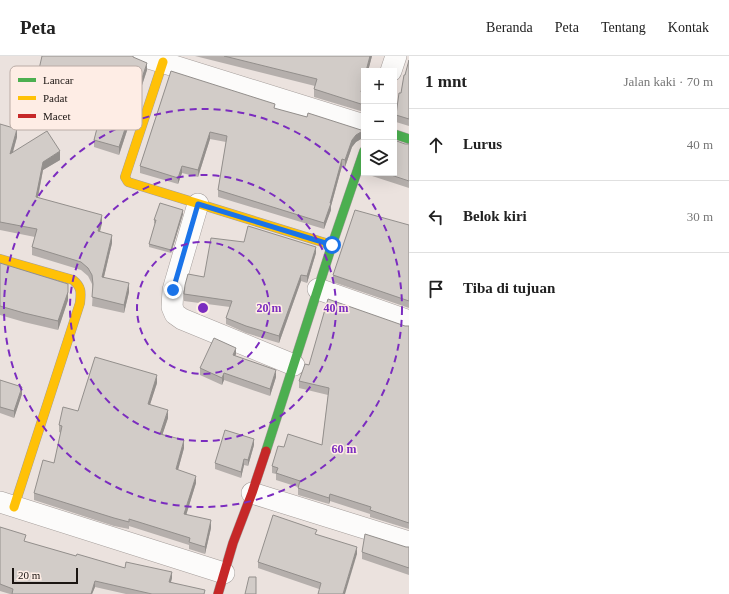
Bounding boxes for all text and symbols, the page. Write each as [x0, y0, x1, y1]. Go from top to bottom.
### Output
text: Peta [20, 17, 56, 38]
text: Beranda [486, 20, 533, 35]
text: Peta [555, 20, 579, 35]
text: Tentang [601, 20, 646, 35]
text: Kontak [668, 20, 709, 35]
legend [10, 66, 142, 130]
map controls [361, 68, 397, 176]
button: + [361, 68, 397, 104]
text: 1 mnt [425, 72, 467, 91]
text: Lancar [43, 74, 74, 86]
text: Jalan kaki · 70 m [623, 74, 713, 89]
text: Padat [43, 92, 67, 104]
button: − [361, 104, 397, 140]
text: Macet [43, 110, 70, 122]
icon: ahead [425, 134, 447, 156]
text: Lurus [463, 136, 502, 152]
text: 40 m [687, 137, 713, 152]
button: layers [361, 140, 397, 176]
icon: left [425, 206, 447, 228]
text: Belok kiri [463, 208, 527, 224]
text: 30 m [687, 209, 713, 224]
route start [323, 236, 341, 254]
icon: arrive [425, 278, 447, 300]
text: Tiba di tujuan [463, 280, 555, 296]
route end [164, 281, 182, 299]
centre of rings [196, 301, 210, 315]
text: 20 m [257, 301, 282, 315]
text: 40 m [324, 301, 349, 315]
text: 60 m [332, 442, 357, 456]
scale bar [12, 566, 78, 585]
text: 20 m [18, 569, 40, 581]

